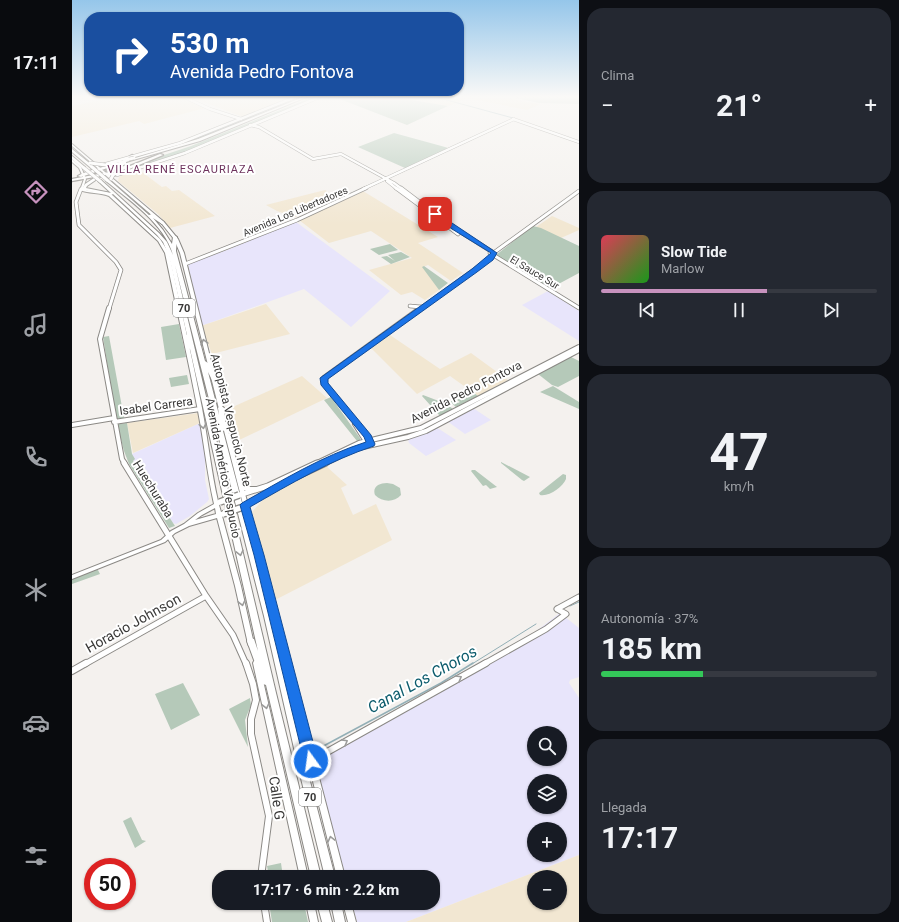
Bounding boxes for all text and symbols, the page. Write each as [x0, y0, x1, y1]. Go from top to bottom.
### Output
text: 530 m [170, 27, 249, 60]
icon: right [104, 28, 156, 80]
text: 17:11 [13, 52, 59, 73]
text: Avenida Pedro Fontova [170, 61, 354, 82]
text: Clima [601, 68, 634, 83]
text: 21° [716, 88, 762, 123]
text: − [601, 93, 614, 118]
text: + [865, 93, 877, 118]
district label: VILLA RENÉ ESCAURIAZA [107, 163, 255, 176]
icon: directions [22, 178, 50, 206]
street label: Avenida Los Libertadores [241, 184, 349, 239]
pin [418, 197, 452, 231]
icon: arrive [424, 203, 446, 225]
text: Slow Tide [661, 243, 727, 261]
street label: El Sauce Sur [508, 253, 562, 292]
text: Marlow [661, 261, 704, 276]
road number: 70 [173, 299, 195, 317]
icon: previous [636, 299, 658, 321]
icon: pause [728, 299, 750, 321]
icon: next [820, 299, 842, 321]
icon: music [22, 311, 50, 339]
one-way arrow [200, 338, 209, 345]
street label: Autopista Vespucio Norte [208, 352, 254, 488]
street label: Avenida Pedro Fontova [408, 358, 524, 426]
street label: Isabel Carrera [118, 394, 194, 418]
street label: Avenida Américo Vespucio [203, 397, 244, 539]
text: 47 [709, 422, 769, 483]
one-way arrow [198, 423, 207, 429]
icon: phone [22, 443, 50, 471]
street label: Huechuraba [130, 458, 176, 520]
text: km/h [724, 479, 754, 494]
one-way arrow [235, 550, 243, 556]
icon: climate [22, 576, 50, 604]
street label: Horacio Johnson [83, 590, 183, 656]
one-way arrow [238, 600, 246, 606]
text: Autonomía · 37% [601, 611, 698, 626]
text: 185 km [601, 631, 702, 666]
water label: Canal Los Choros [364, 642, 480, 717]
one-way arrow [454, 676, 462, 683]
one-way arrow [261, 703, 269, 709]
icon: car [22, 709, 50, 737]
map controls [527, 726, 567, 910]
button: search [527, 726, 567, 766]
one-way arrow [341, 739, 348, 746]
position arrow [290, 740, 332, 782]
button: layers [527, 774, 567, 814]
street label: Calle G [266, 775, 288, 821]
road number: 70 [299, 788, 321, 806]
text: Llegada [601, 800, 647, 815]
text: 17:17 [601, 820, 678, 855]
button: + [527, 822, 567, 862]
one-way arrow [327, 836, 336, 843]
icon: filters [22, 842, 50, 870]
speed limit sign: 50 [84, 858, 136, 910]
button: − [527, 870, 567, 910]
text: 17:17 · 6 min · 2.2 km [253, 881, 399, 899]

